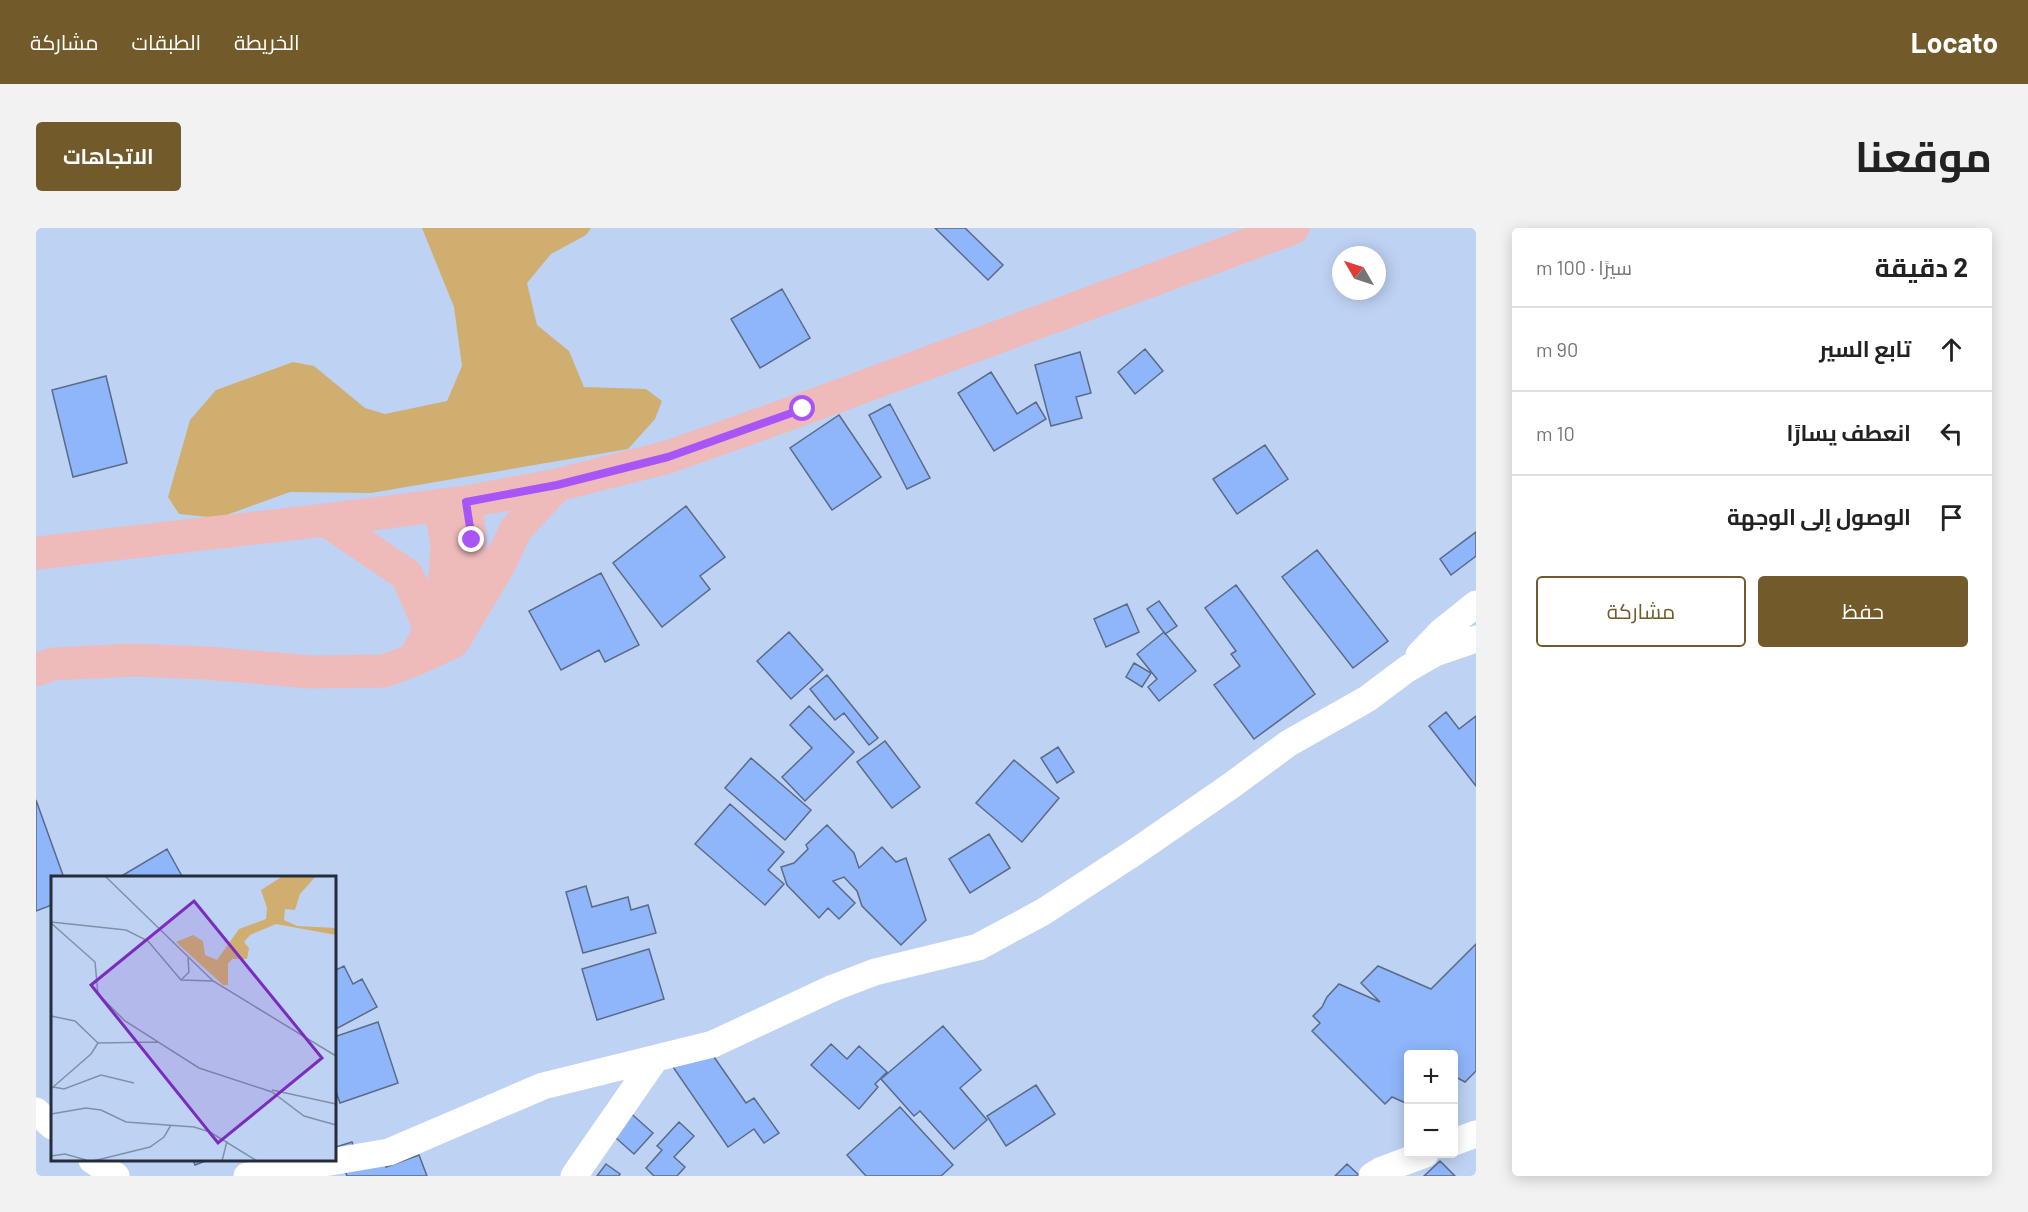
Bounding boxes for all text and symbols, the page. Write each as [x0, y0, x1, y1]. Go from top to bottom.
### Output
text: Locato [1911, 25, 1998, 59]
text: مشاركة [30, 29, 99, 54]
text: الطبقات [132, 29, 201, 54]
text: الخريطة [234, 29, 300, 54]
button: الاتجاهات [36, 122, 181, 191]
text: موقعنا [1855, 130, 1992, 180]
north arrow [1332, 246, 1386, 300]
text: 2 دقيقة [1875, 251, 1968, 282]
text: سيرًا · 100 m [1536, 255, 1632, 279]
icon: ahead [1935, 333, 1968, 366]
text: تابع السير [1819, 335, 1911, 361]
text: 90 m [1536, 337, 1578, 361]
route start [789, 395, 815, 421]
icon: left [1935, 417, 1968, 450]
text: انعطف يسارًا [1787, 419, 1911, 445]
text: 10 m [1536, 421, 1575, 445]
icon: arrive [1935, 501, 1968, 534]
text: الوصول إلى الوجهة [1727, 503, 1911, 529]
route end [458, 526, 484, 552]
button: مشاركة [1536, 576, 1746, 647]
button: حفظ [1758, 576, 1968, 647]
inset map [51, 876, 336, 1161]
map controls [1404, 1050, 1458, 1158]
button: + [1404, 1050, 1458, 1104]
button: − [1404, 1104, 1458, 1158]

